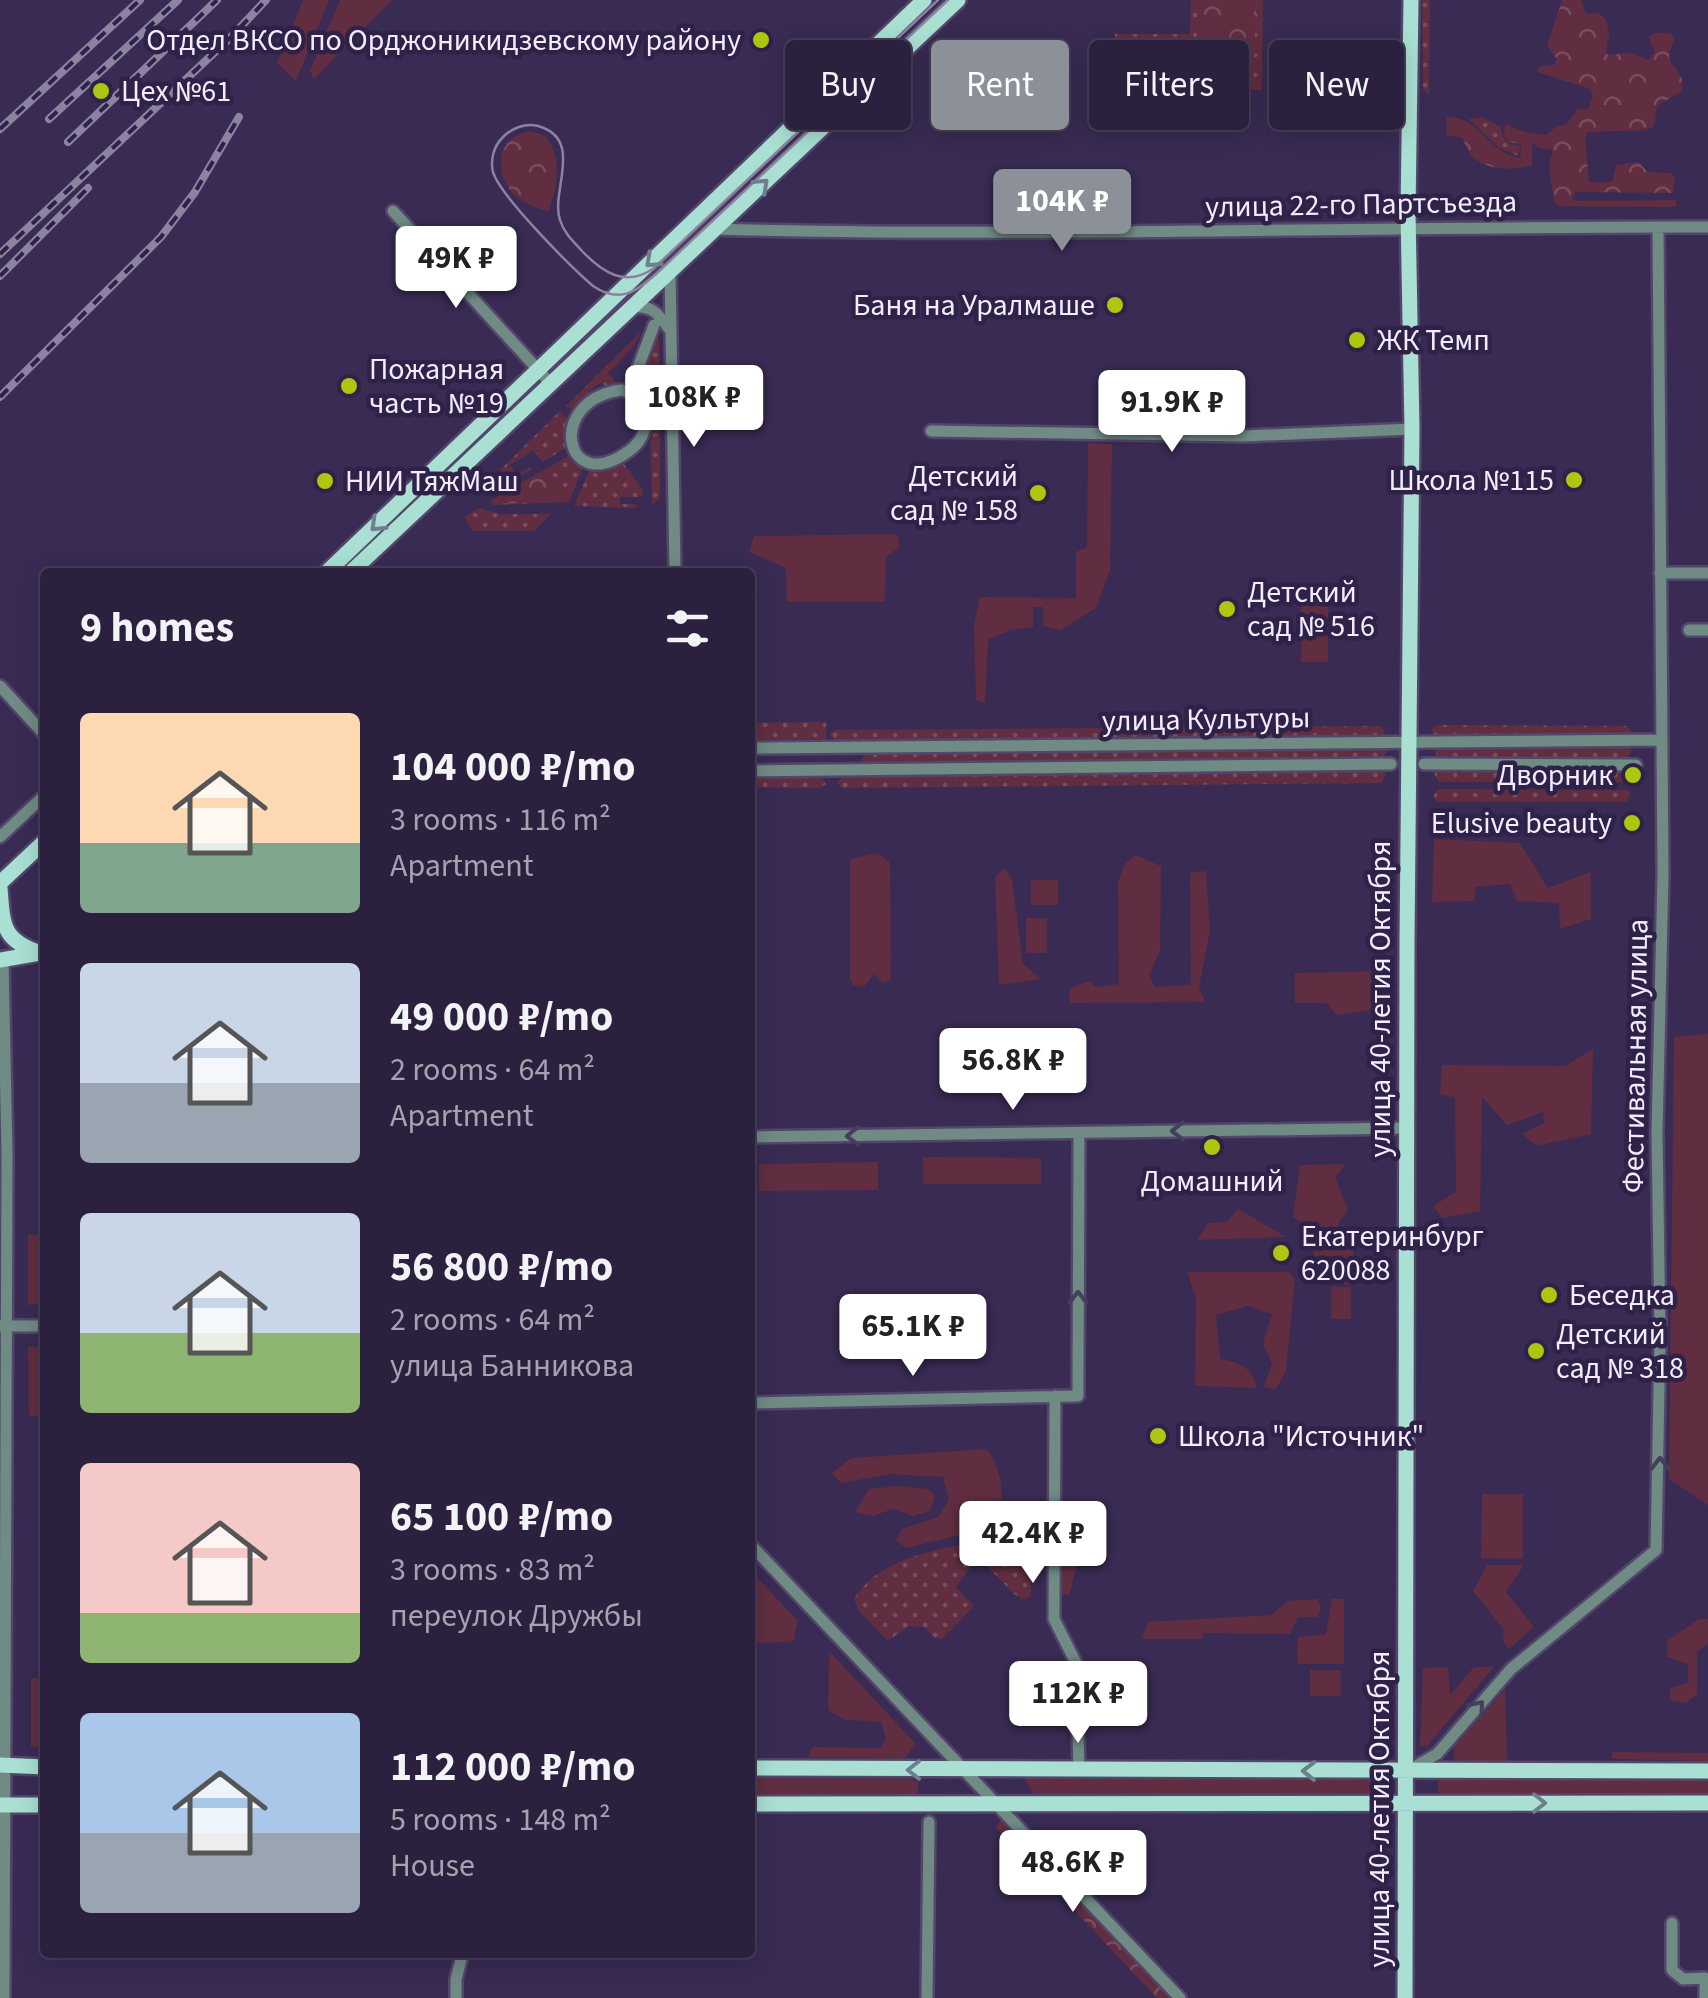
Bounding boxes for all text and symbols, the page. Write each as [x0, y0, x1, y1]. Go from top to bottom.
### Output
place label: Отдел ВКСО по Орджоникидзевскому району [146, 19, 741, 62]
marker: Отдел ВКСО по Орджоникидзевскому району [750, 29, 772, 51]
chip: Buy [785, 40, 911, 130]
chip: Rent [931, 40, 1069, 130]
chip: Filters [1089, 40, 1249, 130]
chip: New [1269, 40, 1404, 130]
place label: Цех №61 [121, 70, 231, 113]
marker: Цех №61 [90, 80, 112, 102]
pin: 104K ₽ [981, 169, 1143, 254]
text: 104K ₽ [1015, 178, 1109, 224]
one-way arrow [750, 179, 768, 197]
street label: улица 22-го Партсъезда [1205, 180, 1517, 229]
pin: 49K ₽ [386, 226, 526, 311]
text: 49K ₽ [418, 235, 494, 281]
one-way arrow [645, 249, 663, 267]
place label: Баня на Уралмаше [853, 284, 1095, 327]
marker: Баня на Уралмаше [1104, 294, 1126, 316]
place label: ЖК Темп [1377, 319, 1490, 362]
marker: ЖК Темп [1346, 329, 1368, 351]
place label: Пожарная часть №19 [369, 348, 504, 425]
pin: 108K ₽ [613, 365, 775, 450]
pin: 91.9K ₽ [1080, 370, 1264, 455]
text: 108K ₽ [647, 374, 741, 420]
marker: Пожарная часть №19 [338, 375, 360, 397]
text: 91.9K ₽ [1120, 379, 1224, 425]
place label: Детский сад № 158 [890, 455, 1018, 532]
place label: Школа №115 [1389, 459, 1554, 502]
place label: НИИ ТяжМаш [345, 460, 519, 503]
marker: Школа №115 [1563, 469, 1585, 491]
marker: НИИ ТяжМаш [314, 470, 336, 492]
marker: Детский сад № 158 [1027, 482, 1049, 504]
one-way arrow [370, 513, 389, 531]
place label: Детский сад № 516 [1247, 571, 1375, 648]
text: 9 homes [80, 598, 234, 658]
marker: Детский сад № 516 [1216, 598, 1238, 620]
icon: filters [660, 601, 715, 656]
street label: улица Культуры [1101, 696, 1311, 743]
text: 104 000 ₽/mo [390, 737, 636, 797]
icon: home [160, 753, 280, 873]
place label: Дворник [1497, 754, 1613, 797]
marker: Дворник [1622, 764, 1644, 786]
text: 3 rooms · 116 m² [390, 797, 611, 843]
place label: Elusive beauty [1431, 802, 1612, 845]
marker: Elusive beauty [1621, 812, 1643, 834]
street label: улица 40-летия Октября [1359, 841, 1402, 1157]
text: Apartment [390, 843, 533, 889]
street label: Фестивальная улица [1612, 919, 1659, 1193]
text: 49 000 ₽/mo [390, 987, 613, 1047]
icon: home [160, 1003, 280, 1123]
pin: 56.8K ₽ [921, 1028, 1105, 1113]
text: 56.8K ₽ [961, 1037, 1065, 1083]
text: 2 rooms · 64 m² [390, 1047, 595, 1093]
text: Apartment [390, 1093, 533, 1139]
one-way arrow [1170, 1121, 1186, 1142]
one-way arrow [845, 1125, 860, 1147]
marker: Домашний [1201, 1136, 1223, 1158]
place label: Домашний [1141, 1160, 1283, 1203]
place label: Екатеринбург 620088 [1301, 1215, 1484, 1292]
text: 56 800 ₽/mo [390, 1237, 613, 1297]
marker: Екатеринбург 620088 [1270, 1242, 1292, 1264]
icon: home [160, 1253, 280, 1373]
place label: Беседка [1569, 1274, 1675, 1317]
marker: Беседка [1538, 1284, 1560, 1306]
one-way arrow [1067, 1290, 1089, 1306]
pin: 65.1K ₽ [821, 1294, 1005, 1379]
text: 2 rooms · 64 m² [390, 1297, 595, 1343]
text: 65.1K ₽ [861, 1303, 965, 1349]
place label: Детский сад № 318 [1556, 1313, 1684, 1390]
marker: Детский сад № 318 [1525, 1340, 1547, 1362]
text: улица Банникова [390, 1343, 634, 1389]
place label: Школа "Источник" [1178, 1415, 1424, 1458]
marker: Школа "Источник" [1147, 1425, 1169, 1447]
one-way arrow [1649, 1455, 1671, 1470]
text: 65 100 ₽/mo [390, 1487, 613, 1547]
pin: 42.4K ₽ [941, 1501, 1125, 1586]
icon: home [160, 1503, 280, 1623]
text: 42.4K ₽ [981, 1510, 1085, 1556]
text: 3 rooms · 83 m² [390, 1547, 595, 1593]
text: переулок Дружбы [390, 1593, 643, 1639]
street label: улица 40-летия Октября [1358, 1651, 1401, 1967]
pin: 112K ₽ [997, 1661, 1159, 1746]
text: 112K ₽ [1031, 1670, 1125, 1716]
one-way arrow [1466, 1700, 1484, 1719]
text: 112 000 ₽/mo [390, 1737, 636, 1797]
icon: home [160, 1753, 280, 1873]
one-way arrow [906, 1759, 922, 1781]
one-way arrow [1300, 1760, 1316, 1782]
one-way arrow [1532, 1792, 1547, 1814]
text: 5 rooms · 148 m² [390, 1797, 611, 1843]
pin: 48.6K ₽ [981, 1830, 1165, 1915]
text: 48.6K ₽ [1021, 1839, 1125, 1885]
text: House [390, 1843, 475, 1889]

